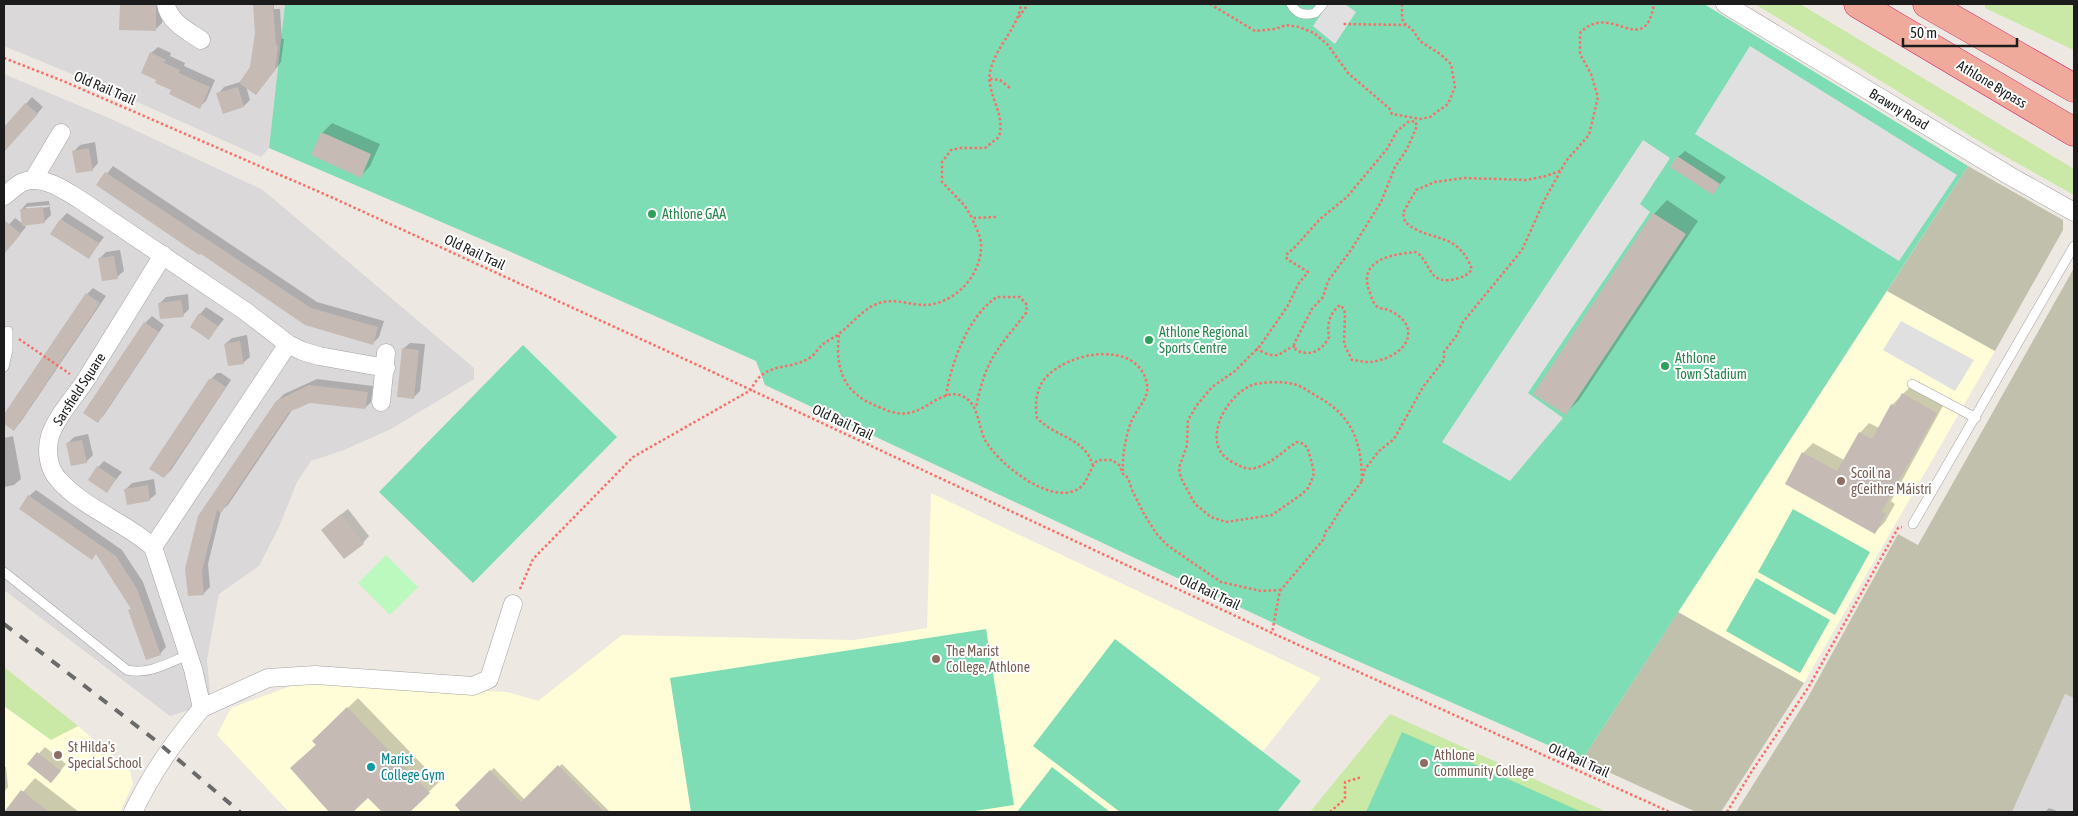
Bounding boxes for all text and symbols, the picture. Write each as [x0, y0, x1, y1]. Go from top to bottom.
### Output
scale bar [1903, 15, 2017, 47]
text: 50 m [1910, 24, 1937, 41]
street label: Athlone Bypass [1954, 57, 2030, 111]
street label: Old Rail Trail [72, 68, 138, 108]
street label: Brawny Road [1866, 85, 1932, 133]
place label: Athlone GAA [662, 206, 726, 222]
marker: Athlone GAA [646, 208, 658, 220]
street label: Old Rail Trail [442, 231, 508, 273]
place label: Athlone Regional Sports Centre [1159, 324, 1248, 356]
marker: Athlone Regional Sports Centre [1143, 334, 1155, 346]
street label: Sarsfield Square [50, 350, 108, 428]
place label: Athlone Town Stadium [1675, 350, 1747, 382]
marker: Athlone Town Stadium [1659, 360, 1671, 372]
street label: Old Rail Trail [810, 401, 876, 443]
place label: Scoil na gCeithre Máistrí [1851, 465, 1932, 497]
marker: Scoil na gCeithre Máistrí [1835, 475, 1847, 487]
street label: Old Rail Trail [1177, 571, 1243, 613]
place label: The Marist College, Athlone [946, 643, 1030, 675]
marker: The Marist College, Athlone [930, 653, 942, 665]
place label: St Hilda's Special School [68, 739, 142, 771]
street label: Old Rail Trail [1546, 739, 1612, 781]
place label: Athlone Community College [1434, 747, 1534, 779]
marker: St Hilda's Special School [52, 749, 64, 761]
place label: Marist College Gym [381, 751, 445, 783]
marker: Athlone Community College [1418, 757, 1430, 769]
marker: Marist College Gym [365, 761, 377, 773]

